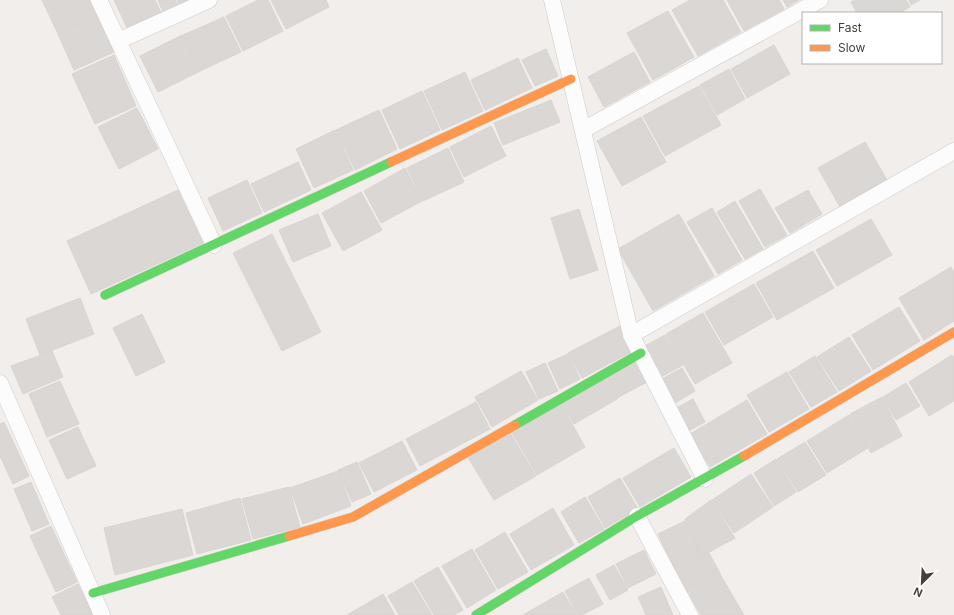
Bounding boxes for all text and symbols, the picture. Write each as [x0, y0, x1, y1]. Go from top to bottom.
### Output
legend [802, 12, 942, 64]
text: Fast [838, 20, 862, 35]
text: Slow [838, 40, 866, 55]
north arrow [902, 563, 942, 603]
text: N [911, 584, 925, 600]

